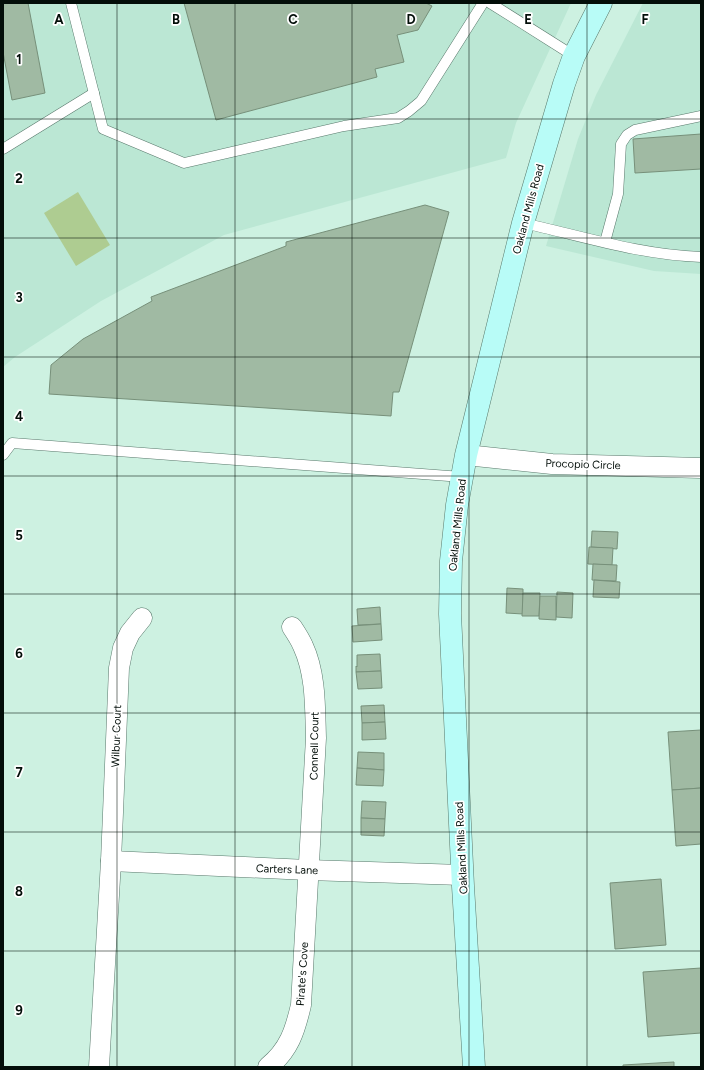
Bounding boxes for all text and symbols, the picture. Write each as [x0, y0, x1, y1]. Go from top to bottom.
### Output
text: A [54, 12, 64, 27]
text: B [172, 12, 180, 27]
text: C [288, 12, 298, 27]
text: D [406, 12, 416, 27]
text: E [524, 12, 532, 27]
text: F [641, 12, 649, 27]
text: 1 [16, 52, 22, 67]
street label: Oakland Mills Road [510, 163, 547, 256]
text: 2 [15, 171, 23, 186]
text: 3 [15, 290, 23, 305]
text: 4 [15, 409, 23, 424]
street label: Procopio Circle [545, 457, 621, 472]
street label: Oakland Mills Road [446, 478, 469, 572]
text: 5 [15, 528, 23, 543]
text: 6 [15, 646, 23, 661]
street label: Wilbur Court [109, 704, 124, 768]
street label: Connell Court [307, 712, 322, 780]
text: 7 [15, 765, 23, 780]
street label: Oakland Mills Road [453, 801, 470, 895]
street label: Carters Lane [256, 862, 318, 877]
text: 8 [15, 884, 23, 899]
street label: Pirate's Cove [294, 942, 311, 1007]
text: 9 [15, 1003, 23, 1018]

